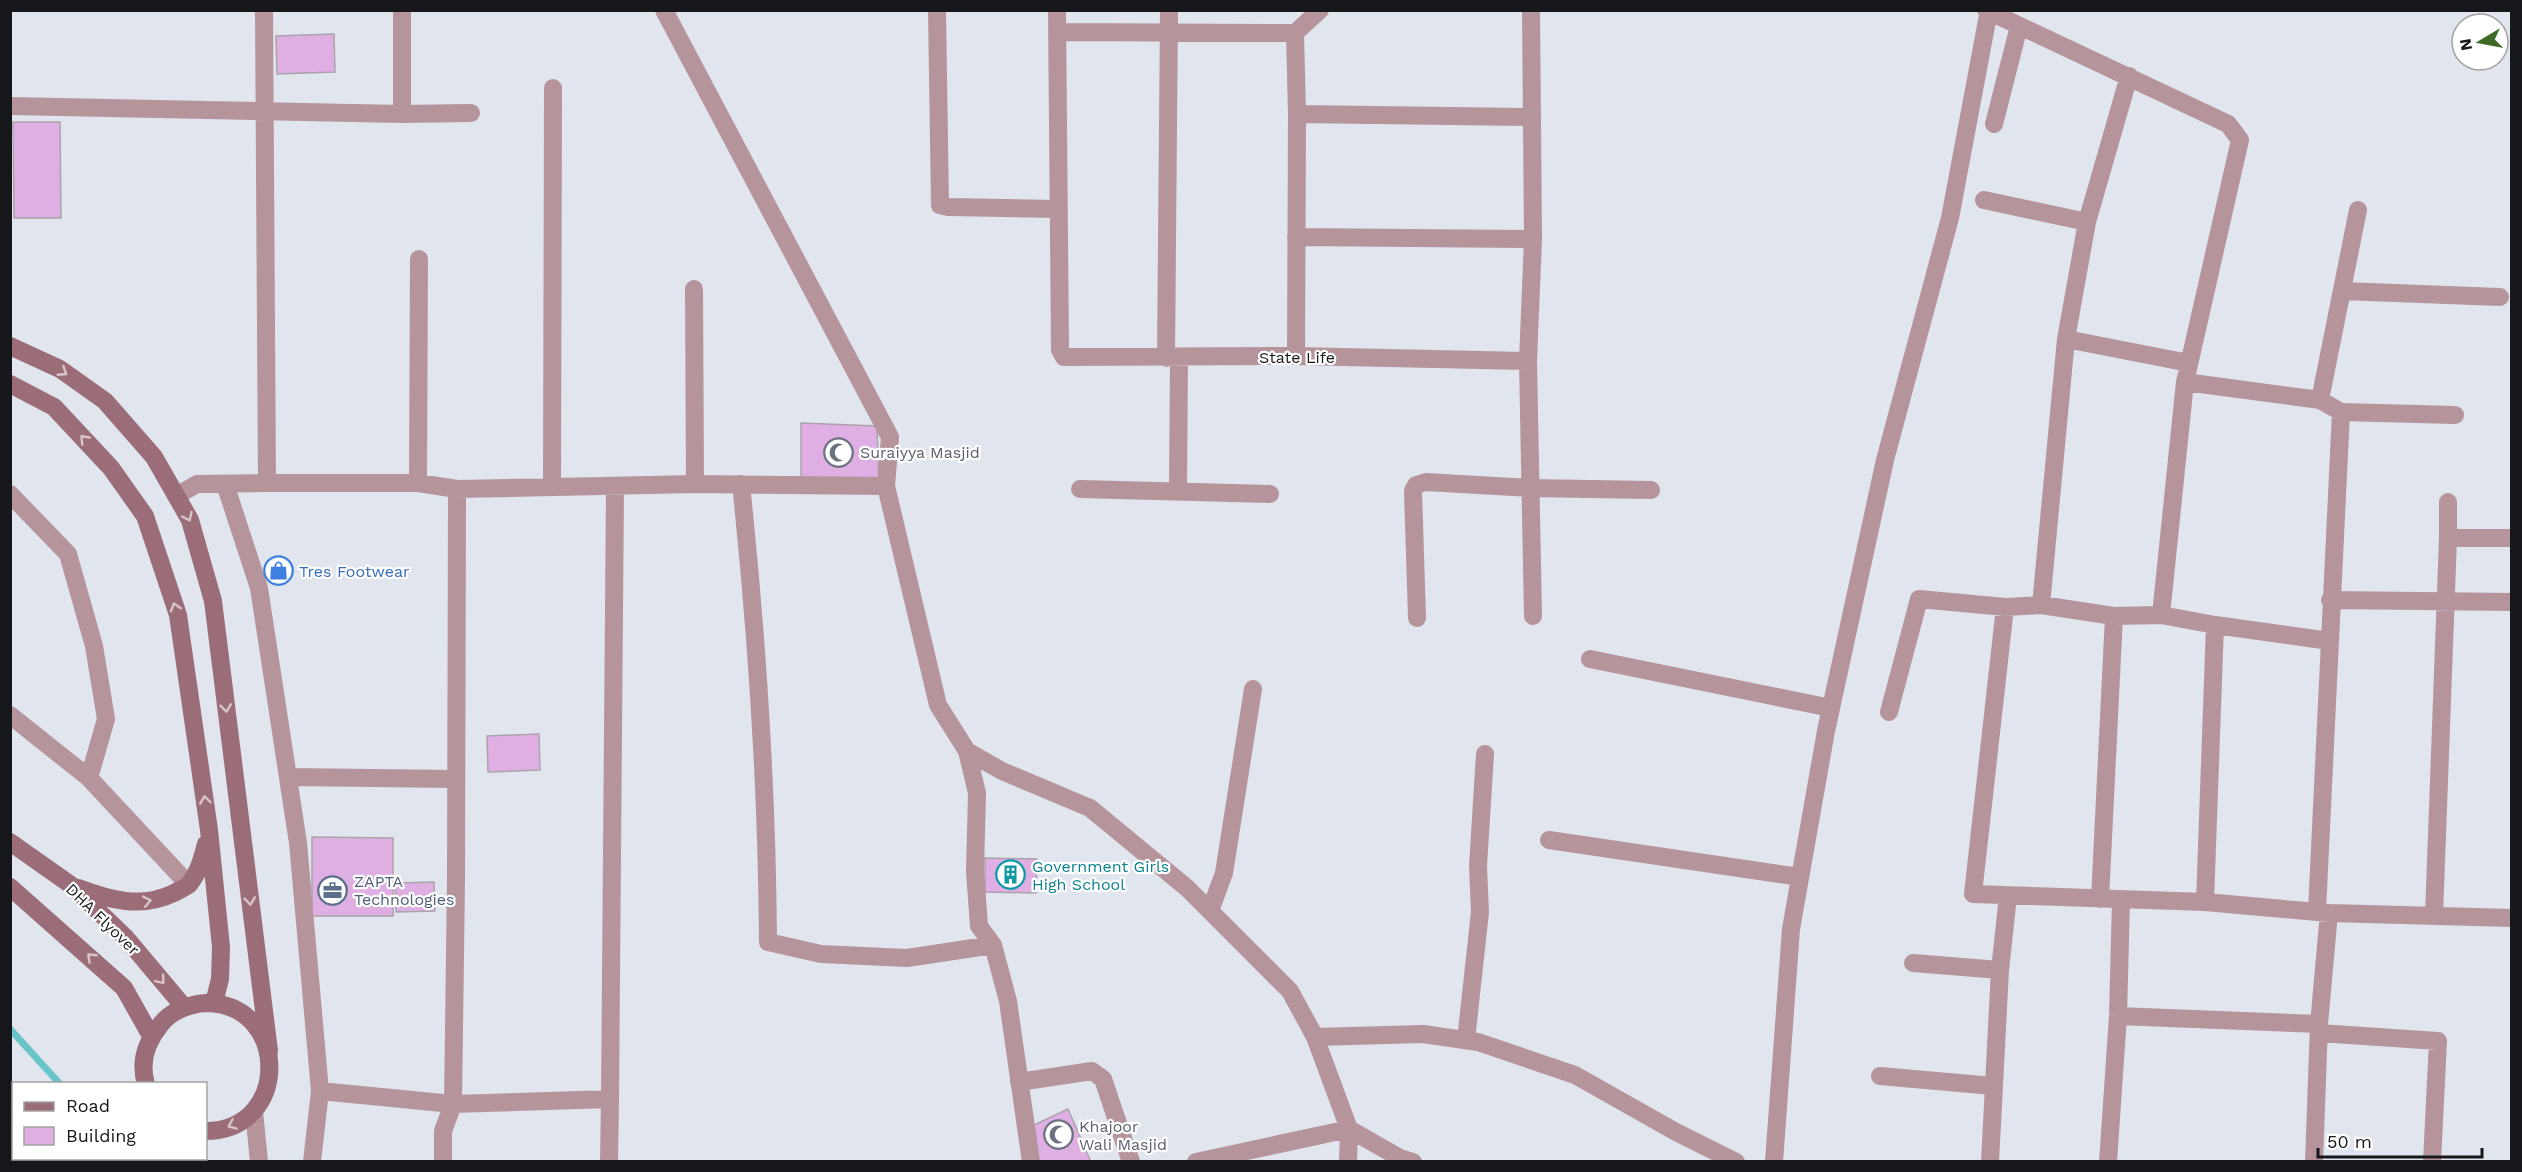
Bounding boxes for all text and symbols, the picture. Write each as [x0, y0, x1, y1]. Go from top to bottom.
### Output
north arrow [2450, 12, 2510, 72]
text: N [2455, 37, 2476, 52]
street label: State Life [1259, 348, 1335, 367]
one-way arrow [57, 364, 67, 376]
one-way arrow [80, 435, 91, 446]
mosque icon: Suraiyya Masjid [823, 436, 855, 468]
place label: Suraiyya Masjid [860, 443, 980, 462]
one-way arrow [181, 511, 193, 522]
shop icon: Tres Footwear [262, 555, 294, 587]
place label: Tres Footwear [299, 562, 410, 581]
one-way arrow [170, 602, 182, 613]
one-way arrow [220, 703, 232, 712]
one-way arrow [199, 795, 211, 804]
place label: Government Girls High School [1032, 857, 1169, 894]
building icon: Government Girls High School [995, 859, 1027, 891]
place label: ZAPTA Technologies [354, 872, 454, 909]
office icon: ZAPTA Technologies [317, 874, 349, 906]
street label: DHA Flyover [62, 880, 144, 959]
one-way arrow [142, 895, 152, 908]
one-way arrow [243, 897, 256, 906]
one-way arrow [87, 953, 98, 964]
one-way arrow [154, 973, 165, 984]
legend [12, 1082, 207, 1160]
text: Road [66, 1095, 110, 1116]
place label: Khajoor Wali Masjid [1079, 1117, 1167, 1154]
one-way arrow [227, 1118, 238, 1130]
mosque icon: Khajoor Wali Masjid [1042, 1119, 1074, 1151]
scale bar [2318, 1121, 2482, 1159]
text: Building [66, 1125, 136, 1146]
text: 50 m [2327, 1131, 2372, 1152]

